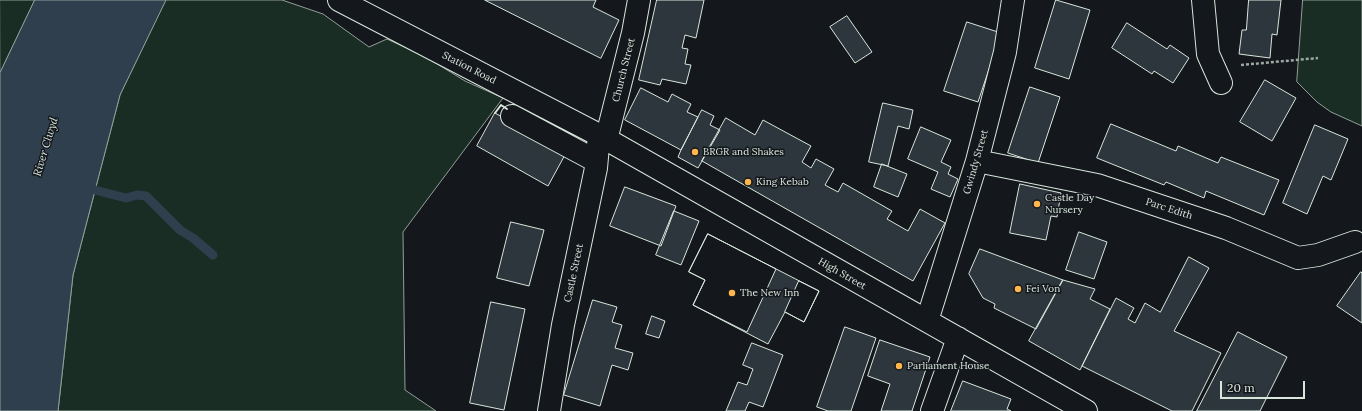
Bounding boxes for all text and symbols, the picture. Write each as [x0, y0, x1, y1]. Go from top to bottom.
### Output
street label: Church Street [610, 37, 638, 103]
street label: Station Road [440, 49, 498, 87]
water label: River Clwyd [31, 116, 61, 178]
street label: Gwindy Street [961, 128, 991, 196]
place label: BRGR and Shakes [703, 146, 784, 158]
marker: BRGR and Shakes [690, 147, 700, 157]
place label: King Kebab [756, 176, 809, 188]
marker: King Kebab [743, 177, 753, 187]
place label: Castle Day Nursery [1045, 192, 1094, 216]
street label: Parc Edith [1144, 196, 1194, 222]
marker: Castle Day Nursery [1032, 199, 1042, 209]
street label: Castle Street [562, 243, 586, 303]
street label: High Street [816, 255, 868, 293]
place label: Fei Von [1026, 283, 1060, 295]
marker: Fei Von [1013, 284, 1023, 294]
place label: The New Inn [740, 287, 799, 299]
marker: The New Inn [727, 288, 737, 298]
place label: Parliament House [907, 360, 989, 372]
marker: Parliament House [894, 361, 904, 371]
scale bar [1222, 373, 1307, 399]
text: 20 m [1227, 380, 1255, 395]

